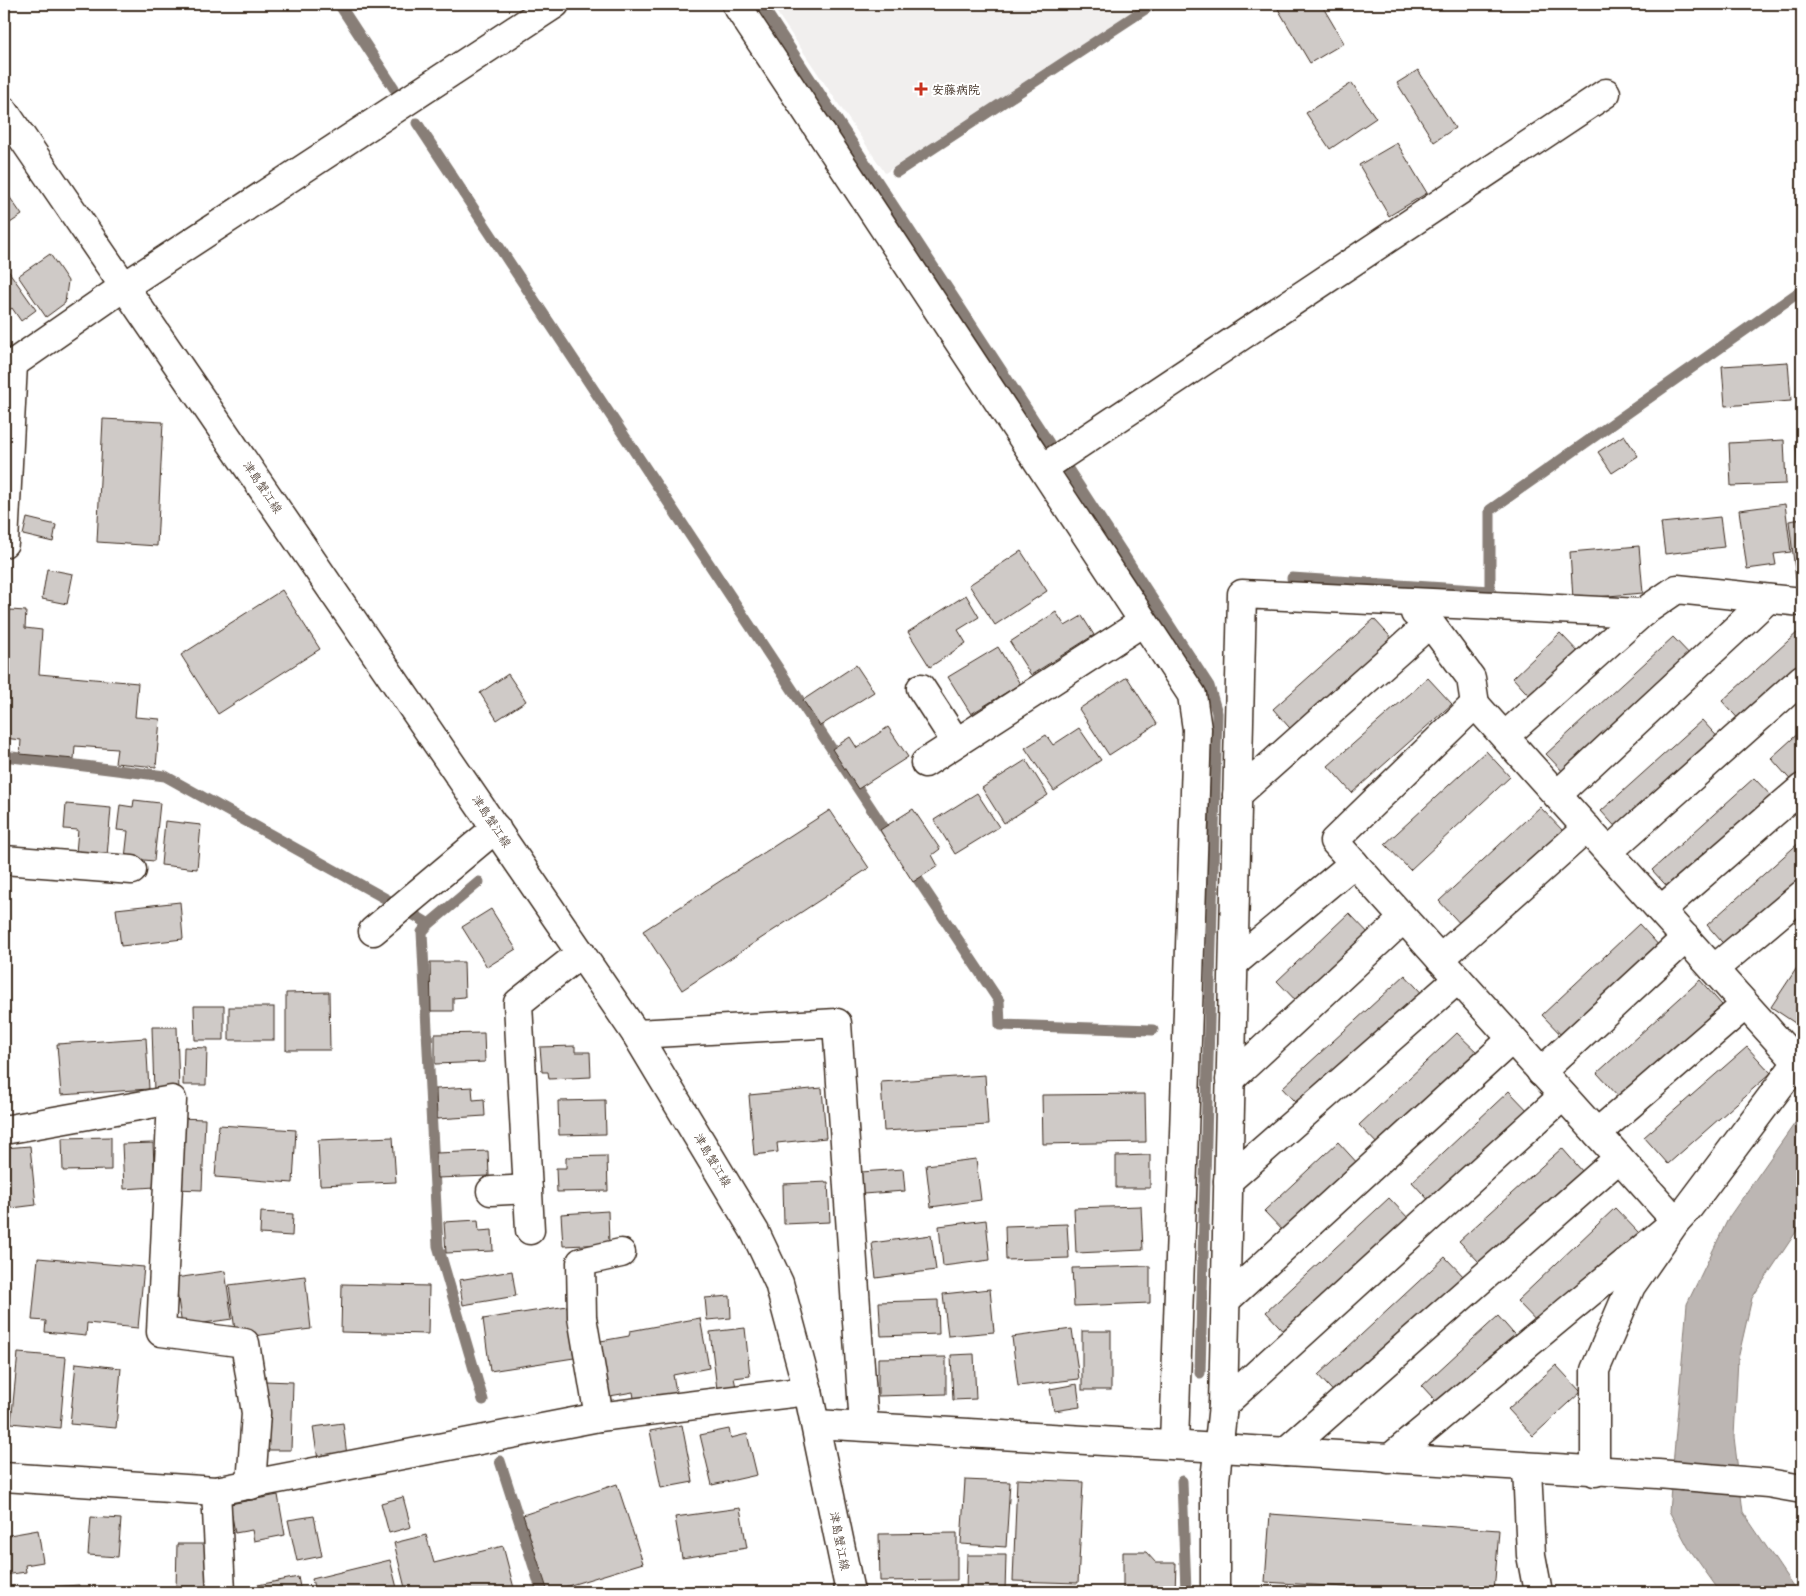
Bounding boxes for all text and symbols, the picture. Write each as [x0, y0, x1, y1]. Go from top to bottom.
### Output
marker: 安藤病院 [914, 82, 928, 96]
place label: 安藤病院 [932, 82, 980, 97]
street label: 津島蟹江線 [240, 458, 286, 516]
street label: 津島蟹江線 [469, 792, 515, 850]
street label: 津島蟹江線 [691, 1130, 735, 1190]
street label: 津島蟹江線 [827, 1510, 853, 1572]

